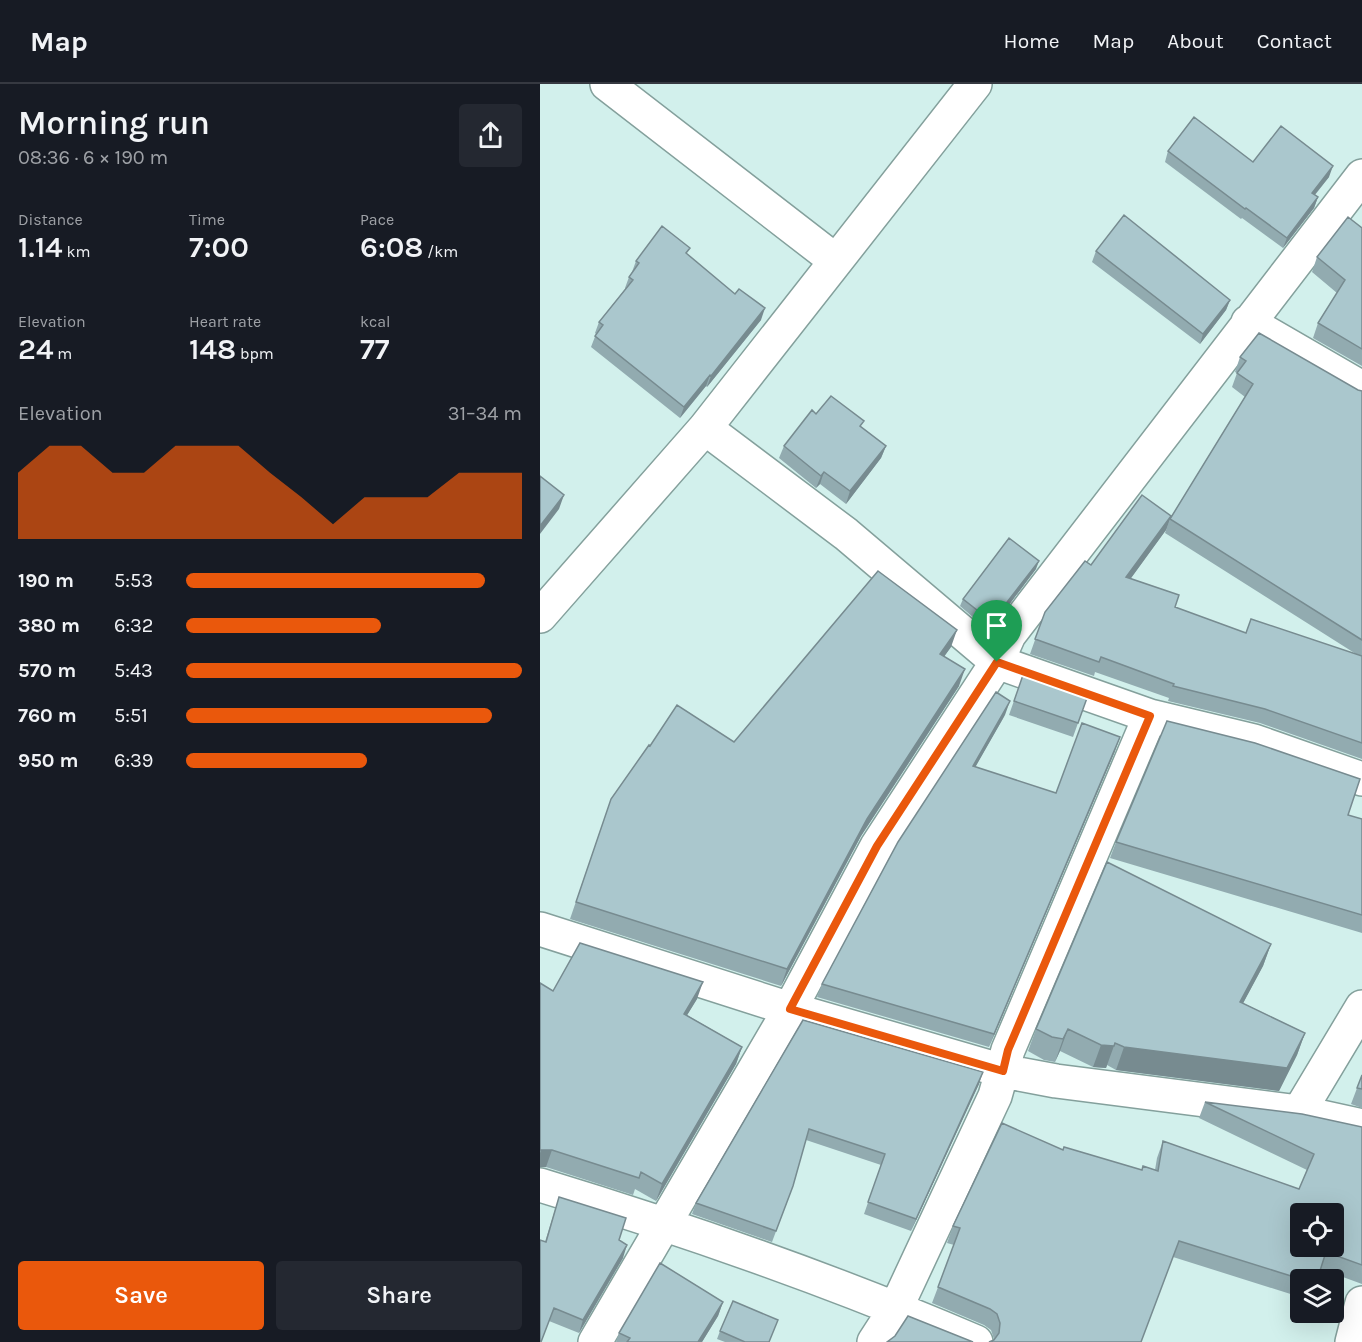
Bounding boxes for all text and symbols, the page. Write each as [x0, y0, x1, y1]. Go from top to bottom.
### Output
text: Map [30, 25, 88, 58]
text: Home [1004, 29, 1060, 53]
text: Map [1093, 29, 1134, 53]
text: About [1167, 29, 1224, 53]
text: Contact [1257, 29, 1332, 53]
text: Morning run [18, 104, 210, 142]
button: share [459, 104, 522, 167]
text: 08:36 · 6 × 190 m [18, 146, 168, 169]
text: Distance [18, 210, 83, 229]
text: Time [189, 210, 225, 229]
text: Pace [360, 210, 394, 229]
text: 1.14 [18, 229, 63, 265]
text: 7:00 [189, 229, 249, 265]
text: 6:08 [360, 229, 423, 265]
text: km [63, 242, 90, 261]
text: /km [423, 242, 458, 261]
text: Elevation [18, 312, 86, 331]
text: Heart rate [189, 312, 261, 331]
text: kcal [360, 312, 391, 331]
text: 24 [18, 331, 54, 367]
text: 148 [189, 331, 236, 367]
text: 77 [360, 331, 389, 367]
text: m [54, 344, 72, 363]
text: bpm [236, 344, 274, 363]
text: Elevation [18, 402, 103, 425]
text: 31–34 m [448, 402, 522, 425]
text: 190 m [18, 569, 74, 592]
text: 5:53 [114, 569, 153, 592]
pin [971, 600, 1022, 662]
icon: arrive [980, 609, 1013, 642]
text: 380 m [18, 614, 80, 637]
text: 6:32 [114, 614, 153, 637]
text: 570 m [18, 659, 76, 682]
text: 5:43 [114, 659, 153, 682]
text: 760 m [18, 704, 77, 727]
text: 5:51 [114, 704, 148, 727]
text: 950 m [18, 749, 79, 772]
text: 6:39 [114, 749, 153, 772]
map controls [1290, 1203, 1344, 1323]
button: locate [1290, 1203, 1344, 1257]
button: Save [18, 1261, 264, 1330]
button: Share [276, 1261, 522, 1330]
button: layers [1290, 1269, 1344, 1323]

